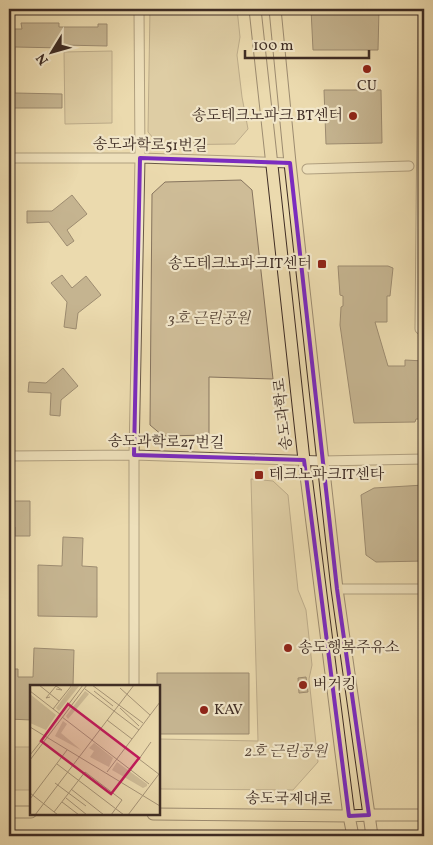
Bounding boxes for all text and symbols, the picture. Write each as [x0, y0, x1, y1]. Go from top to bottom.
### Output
north arrow [28, 28, 78, 78]
scale bar [245, 28, 369, 60]
text: 100 m [253, 36, 293, 57]
text: N [32, 49, 53, 69]
marker: CU [361, 63, 373, 75]
place label: CU [357, 76, 377, 97]
place label: 송도테크노파크 BT센터 [192, 106, 343, 127]
marker: 송도테크노파크 BT센터 [347, 110, 359, 122]
street label: 송도과학로51번길 [93, 135, 207, 157]
place label: 송도테크노파크IT센터 [168, 254, 312, 275]
marker: 송도테크노파크IT센터 [316, 258, 328, 270]
park label: 3호 근린공원 [167, 309, 252, 330]
street label: 송도과학로 [270, 376, 298, 451]
street label: 송도과학로27번길 [108, 431, 224, 455]
place label: 테크노파크IT센타 [269, 465, 385, 486]
marker: 테크노파크IT센타 [253, 469, 265, 481]
place label: 송도행복주유소 [298, 638, 400, 659]
marker: 송도행복주유소 [282, 642, 294, 654]
place label: 버거킹 [313, 675, 356, 696]
marker: 버거킹 [297, 679, 309, 691]
inset map [30, 685, 160, 815]
place label: KAV [214, 700, 243, 721]
marker: KAV [198, 704, 210, 716]
park label: 2호 근린공원 [245, 742, 329, 763]
street label: 송도국제대로 [245, 789, 333, 811]

